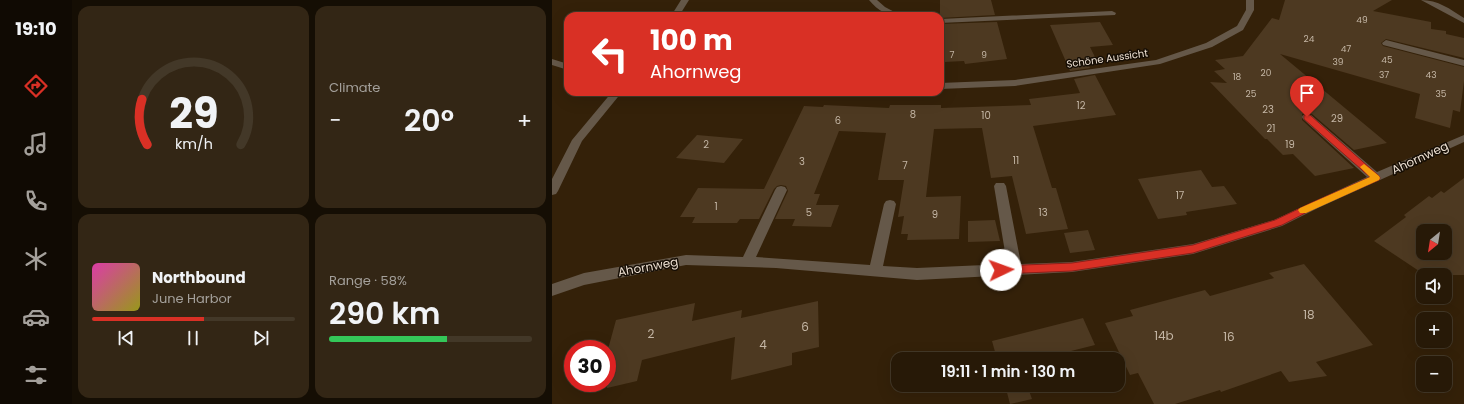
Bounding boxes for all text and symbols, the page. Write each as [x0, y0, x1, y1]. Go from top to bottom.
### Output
house number: 49 [1356, 14, 1368, 26]
text: 19:10 [15, 16, 57, 41]
text: 100 m [650, 21, 733, 60]
icon: left [584, 28, 636, 80]
house number: 24 [1304, 33, 1315, 45]
house number: 47 [1341, 43, 1351, 55]
street label: Schöne Aussicht [1065, 45, 1149, 72]
house number: 7 [950, 49, 955, 61]
house number: 9 [981, 49, 987, 61]
house number: 45 [1381, 54, 1393, 66]
house number: 39 [1333, 56, 1344, 68]
text: Ahornweg [650, 59, 742, 84]
house number: 20 [1261, 67, 1272, 79]
house number: 37 [1379, 69, 1389, 81]
house number: 43 [1426, 69, 1436, 81]
house number: 18 [1233, 71, 1242, 83]
icon: directions [22, 72, 50, 100]
pin [1290, 76, 1324, 117]
text: Climate [329, 78, 380, 97]
icon: arrive [1296, 82, 1318, 104]
text: 29 [169, 84, 218, 143]
house number: 25 [1246, 88, 1257, 100]
house number: 35 [1436, 88, 1447, 100]
house number: 12 [1077, 98, 1086, 113]
text: 20° [404, 99, 454, 142]
house number: 23 [1262, 102, 1274, 117]
text: − [329, 105, 341, 136]
text: + [517, 105, 532, 136]
house number: 8 [910, 107, 916, 122]
house number: 10 [981, 108, 991, 123]
house number: 29 [1331, 111, 1343, 126]
house number: 6 [835, 113, 841, 128]
house number: 21 [1267, 121, 1275, 136]
icon: music [22, 130, 50, 158]
text: km/h [174, 134, 213, 154]
house number: 2 [703, 137, 709, 152]
house number: 19 [1285, 137, 1295, 152]
street label: Ahornweg [1389, 137, 1451, 178]
house number: 11 [1013, 153, 1019, 168]
house number: 3 [799, 154, 805, 169]
house number: 7 [902, 158, 908, 173]
icon: phone [22, 187, 50, 215]
house number: 17 [1176, 188, 1185, 203]
house number: 1 [714, 199, 718, 214]
house number: 5 [806, 205, 812, 220]
house number: 13 [1038, 205, 1048, 220]
house number: 9 [932, 207, 938, 222]
north arrow [1416, 224, 1452, 260]
map controls [1416, 224, 1452, 392]
icon: climate [22, 245, 50, 273]
position arrow [980, 249, 1022, 291]
street label: Ahornweg [616, 253, 679, 280]
text: Northbound [152, 267, 246, 288]
button: sound [1416, 268, 1452, 304]
text: Range · 58% [329, 271, 407, 290]
text: June Harbor [152, 289, 232, 308]
text: 290 km [329, 292, 440, 335]
icon: car [22, 303, 50, 331]
house number: 18 [1303, 306, 1315, 323]
button: + [1416, 312, 1452, 348]
house number: 6 [801, 318, 809, 335]
house number: 2 [648, 325, 655, 342]
icon: previous [115, 327, 137, 349]
icon: pause [182, 327, 204, 349]
icon: next [250, 327, 272, 349]
house number: 14b [1154, 327, 1174, 344]
house number: 16 [1223, 328, 1235, 345]
house number: 4 [759, 336, 767, 353]
speed limit sign: 30 [564, 340, 616, 392]
button: − [1416, 356, 1452, 392]
icon: filters [22, 361, 50, 389]
text: 19:11 · 1 min · 130 m [941, 361, 1075, 382]

